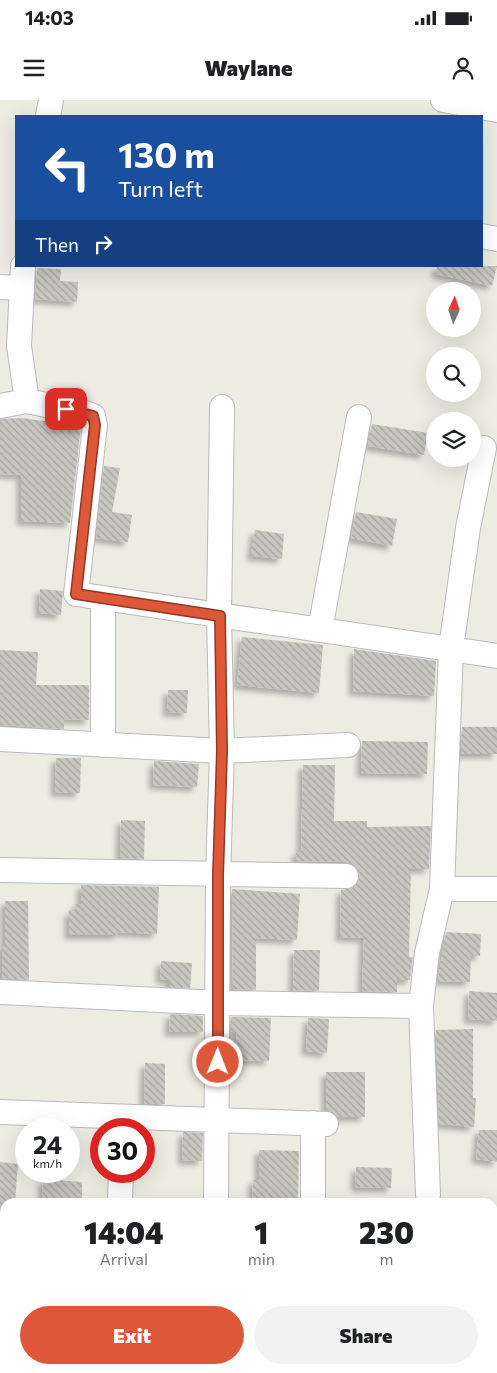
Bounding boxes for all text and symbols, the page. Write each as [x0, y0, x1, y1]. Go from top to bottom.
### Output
text: 14:03 [25, 6, 74, 29]
icon: menu [20, 54, 48, 82]
text: Waylane [205, 54, 292, 81]
icon: person [449, 54, 477, 82]
text: 130 m [118, 132, 215, 175]
icon: left [35, 135, 100, 200]
text: Turn left [118, 175, 203, 202]
icon: right [89, 230, 117, 258]
text: Then [35, 233, 79, 256]
north arrow [426, 282, 481, 338]
map controls [426, 282, 481, 467]
button: search [426, 347, 481, 402]
pin [45, 388, 87, 430]
icon: arrive [52, 395, 80, 423]
button: layers [426, 412, 481, 467]
position arrow [191, 1035, 243, 1087]
speed limit sign: 30 [90, 1118, 155, 1183]
text: 24 [33, 1129, 62, 1159]
text: km/h [33, 1156, 62, 1170]
text: 14:04 [84, 1213, 164, 1250]
text: 1 [254, 1213, 268, 1250]
text: 230 [359, 1213, 414, 1250]
text: Arrival [100, 1249, 148, 1268]
text: min [248, 1249, 275, 1268]
text: m [380, 1249, 393, 1268]
button: Exit [20, 1306, 244, 1364]
button: Share [254, 1306, 478, 1364]

